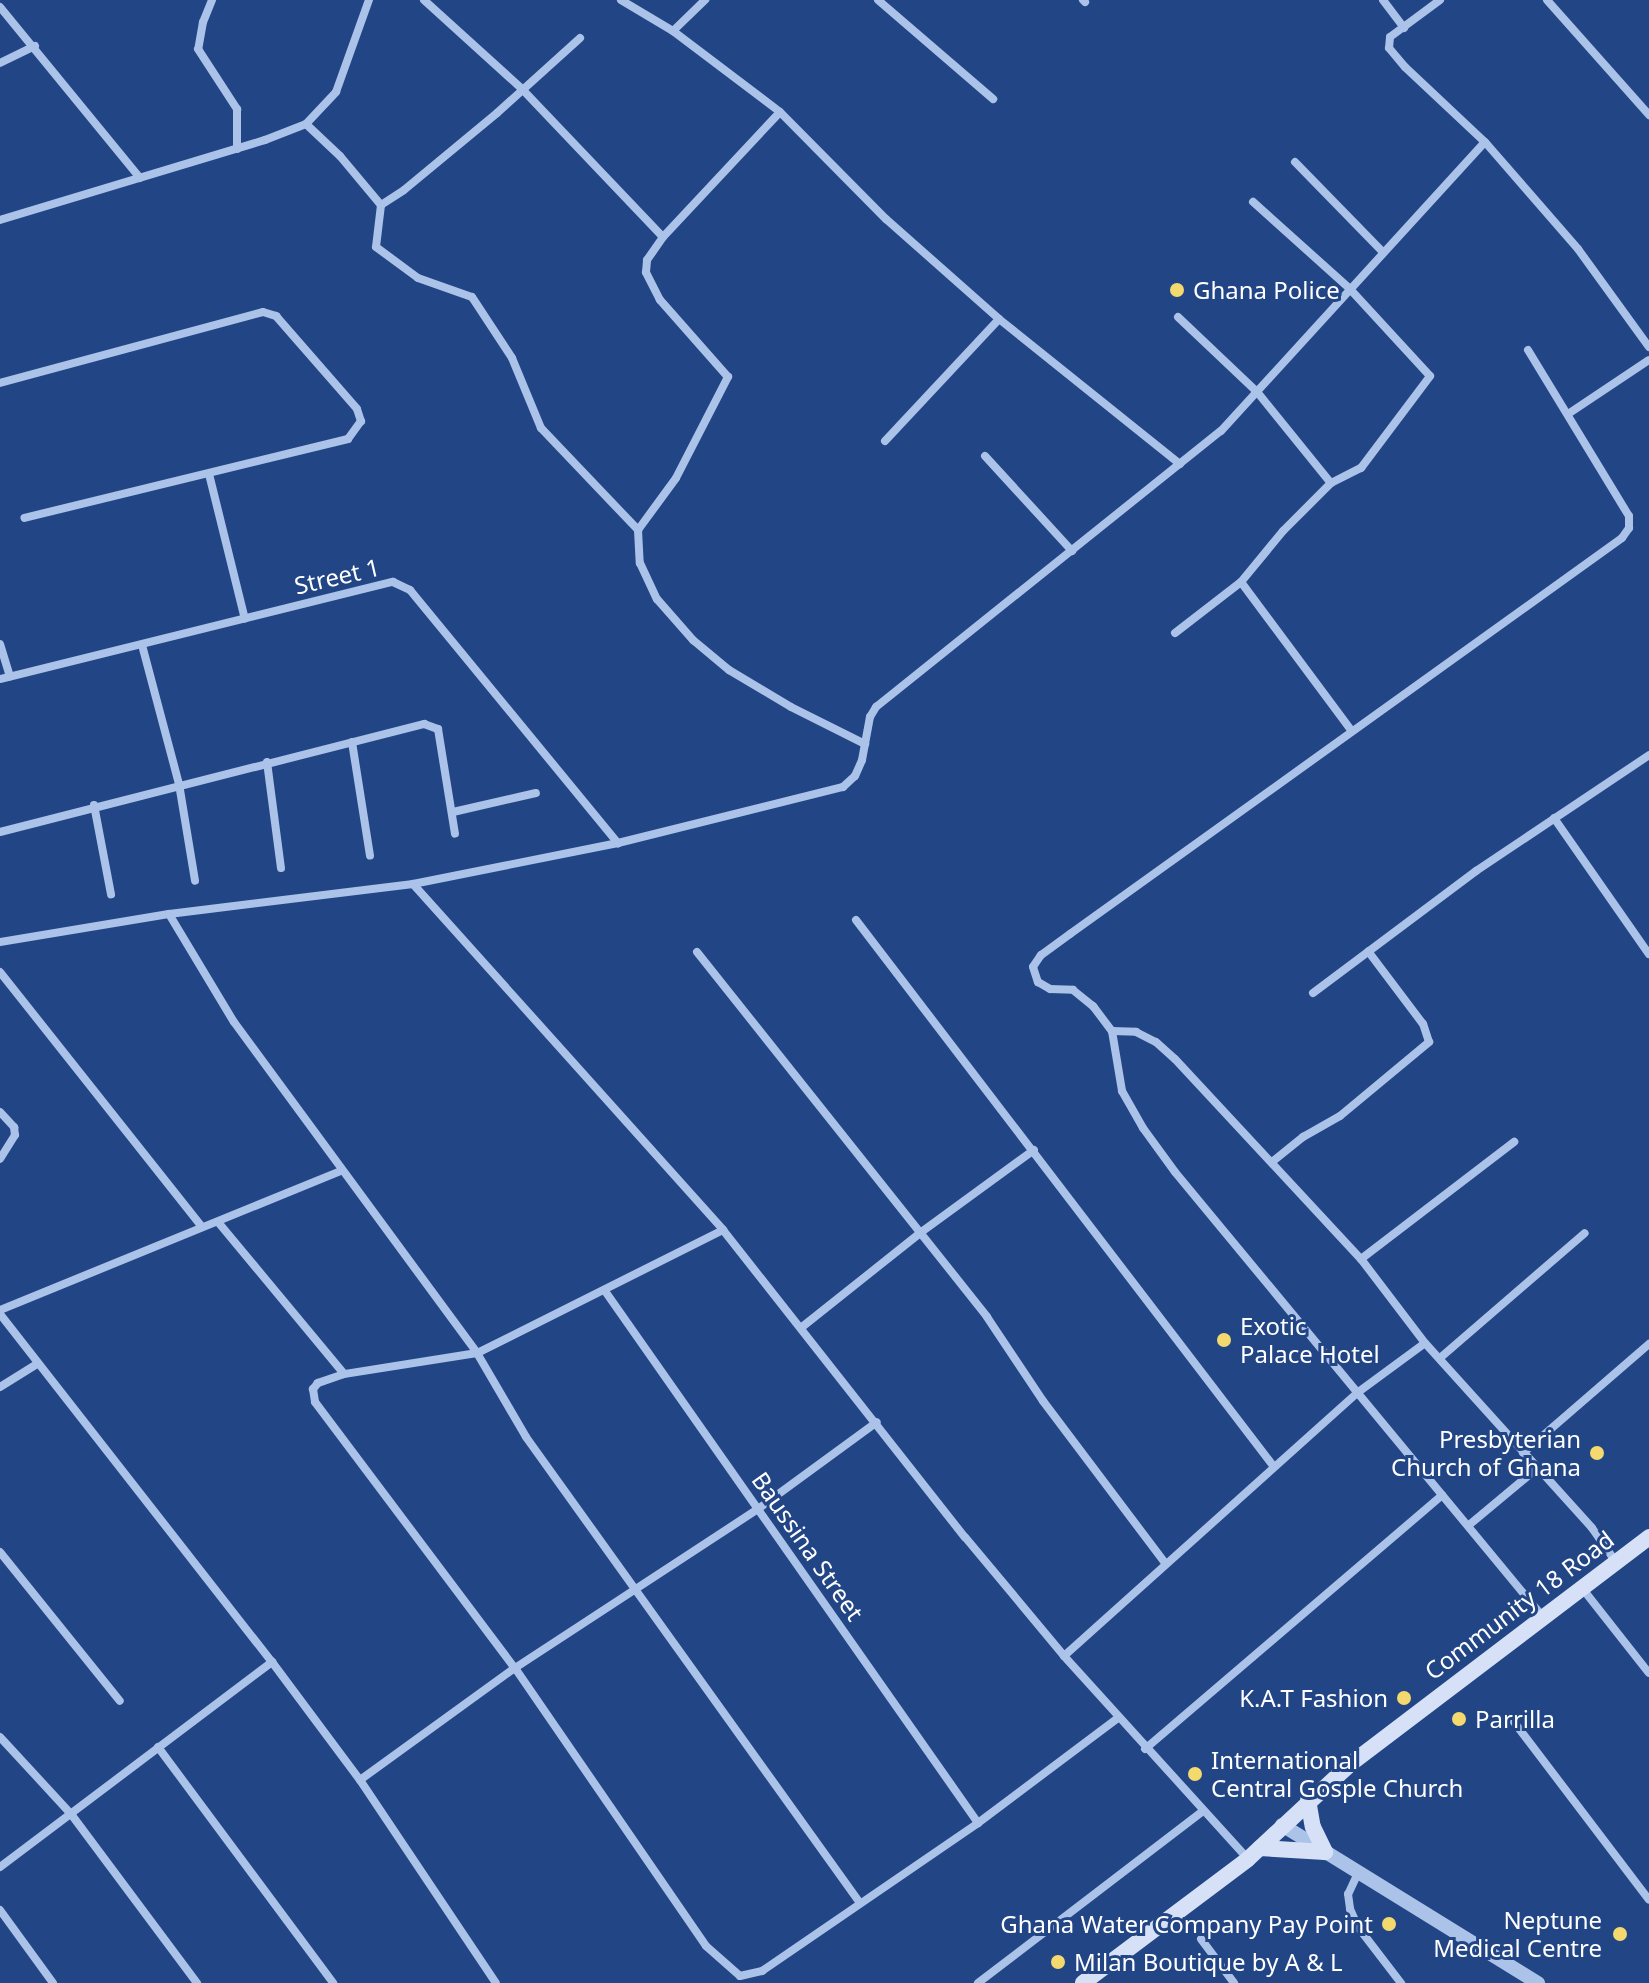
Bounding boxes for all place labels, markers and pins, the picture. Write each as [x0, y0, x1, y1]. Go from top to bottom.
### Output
place label: Ghana Police [1193, 276, 1340, 304]
marker: Ghana Police [1168, 281, 1186, 299]
place label: Exotic Palace Hotel [1240, 1312, 1380, 1368]
marker: Exotic Palace Hotel [1215, 1331, 1233, 1349]
place label: Presbyterian Church of Ghana [1391, 1425, 1581, 1481]
marker: Presbyterian Church of Ghana [1588, 1444, 1606, 1462]
place label: K.A.T Fashion [1239, 1684, 1388, 1712]
marker: K.A.T Fashion [1395, 1689, 1413, 1707]
place label: Parrilla [1475, 1705, 1555, 1733]
marker: Parrilla [1450, 1710, 1468, 1728]
place label: International Central Gosple Church [1211, 1746, 1463, 1802]
marker: International Central Gosple Church [1186, 1765, 1204, 1783]
place label: Neptune Medical Centre [1433, 1906, 1602, 1962]
place label: Ghana Water Company Pay Point [1000, 1910, 1373, 1938]
marker: Ghana Water Company Pay Point [1380, 1915, 1398, 1933]
marker: Neptune Medical Centre [1609, 1923, 1631, 1945]
place label: Milan Boutique by A & L [1074, 1948, 1343, 1976]
marker: Milan Boutique by A & L [1049, 1953, 1067, 1971]

